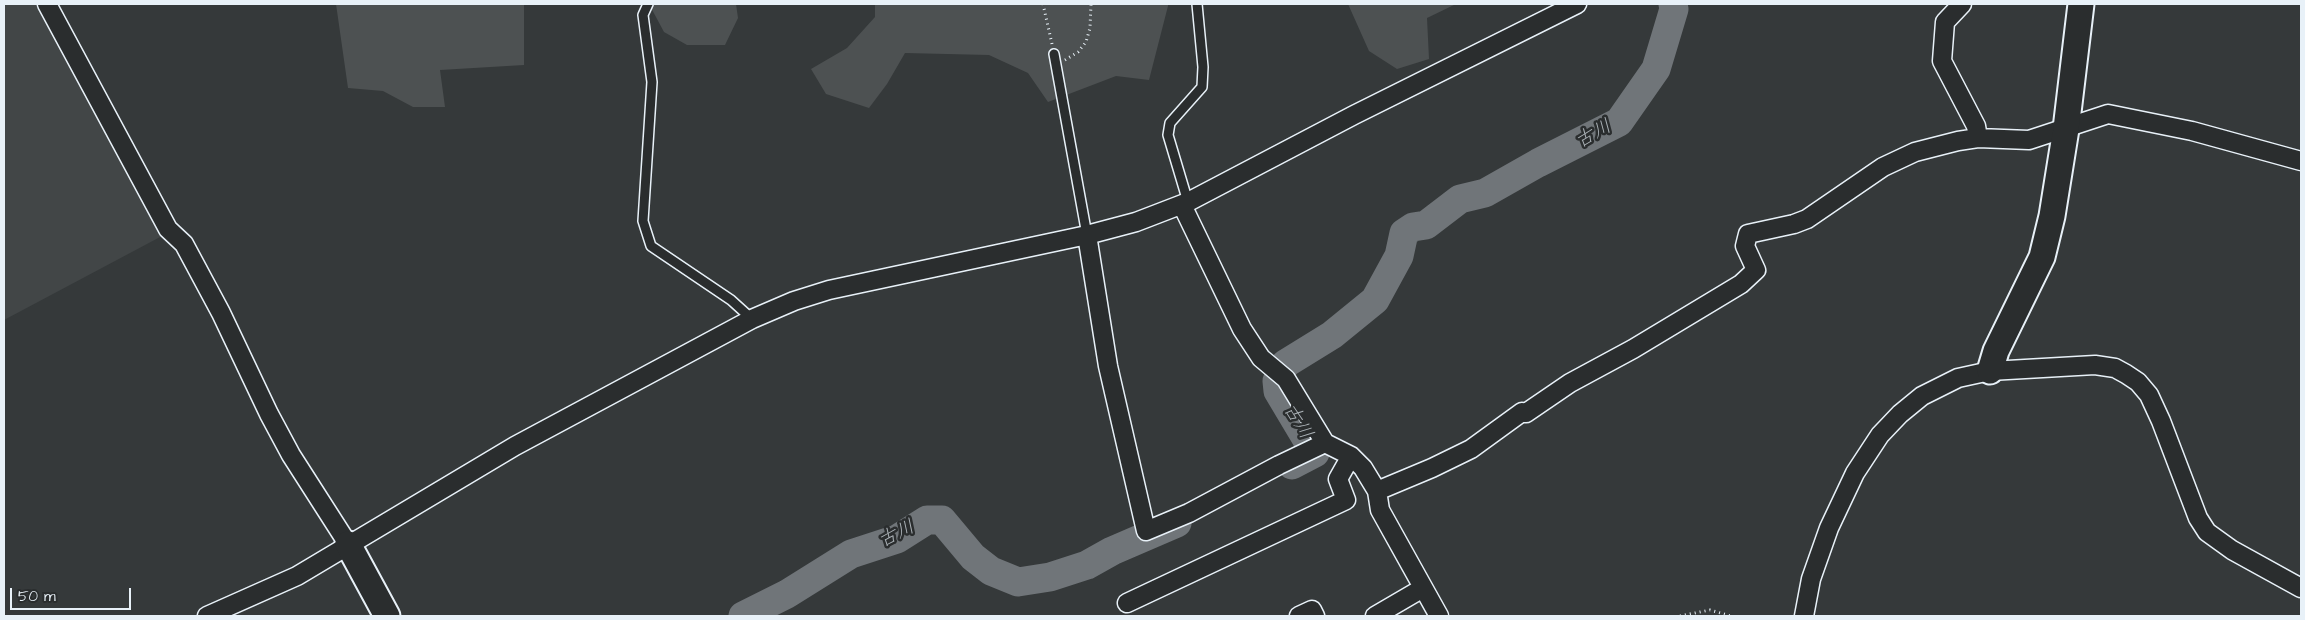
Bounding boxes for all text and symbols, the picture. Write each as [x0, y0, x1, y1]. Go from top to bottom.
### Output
water label: 古川 [1572, 116, 1616, 154]
water label: 古川 [1277, 400, 1317, 444]
water label: 古川 [875, 516, 919, 554]
scale bar [12, 578, 134, 610]
text: 50 m [18, 586, 56, 607]

